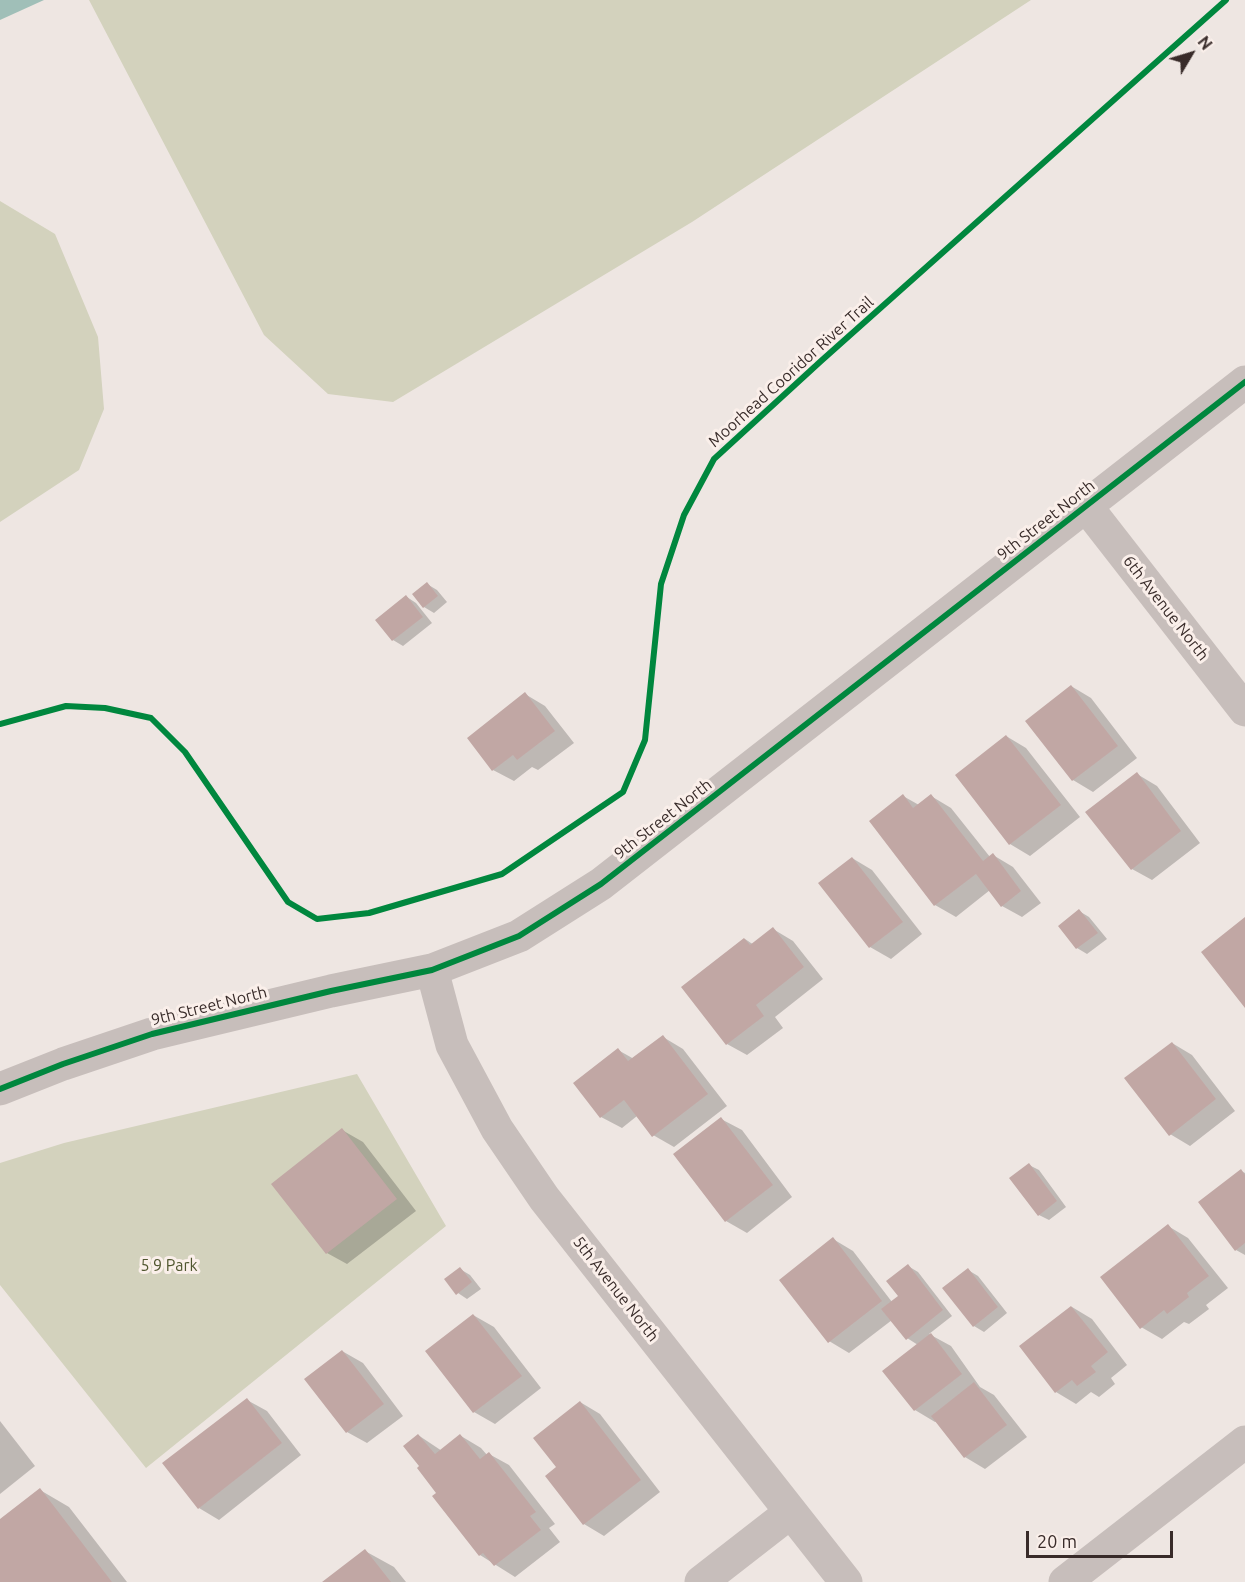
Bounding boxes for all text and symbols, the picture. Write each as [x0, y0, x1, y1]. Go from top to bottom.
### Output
north arrow [1161, 24, 1221, 84]
text: N [1194, 33, 1216, 53]
street label: Moorhead Cooridor River Trail [704, 293, 878, 451]
street label: 9th Street North [993, 476, 1099, 564]
street label: 6th Avenue North [1119, 552, 1213, 664]
street label: 9th Street North [610, 775, 716, 863]
street label: 9th Street North [149, 982, 269, 1030]
street label: 5th Avenue North [569, 1233, 663, 1345]
park label: 5 9 Park [140, 1256, 198, 1276]
scale bar [1029, 1519, 1176, 1557]
text: 20 m [1037, 1531, 1077, 1551]

